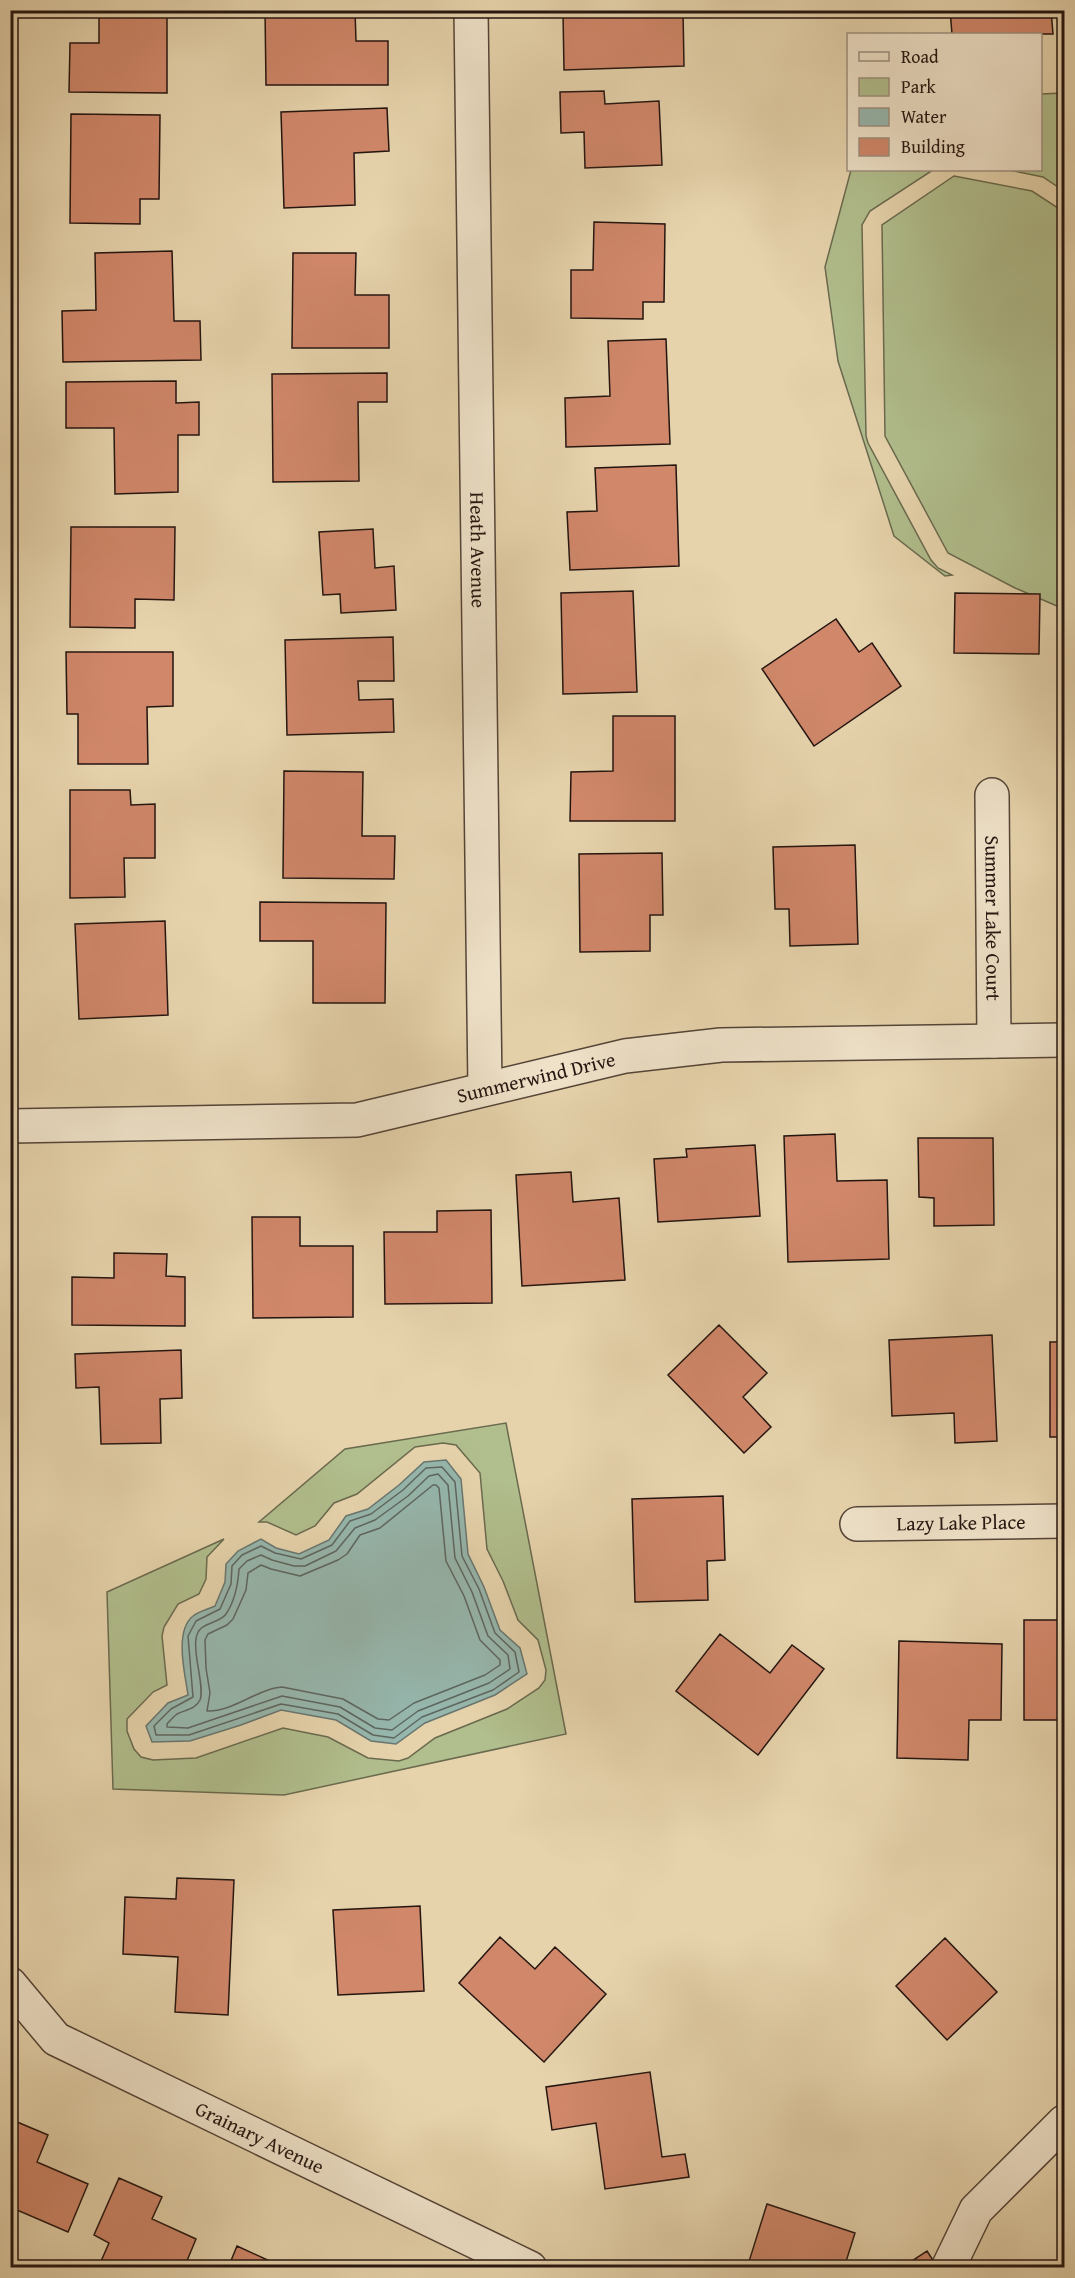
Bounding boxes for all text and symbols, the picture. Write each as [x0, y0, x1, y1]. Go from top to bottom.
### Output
legend [847, 33, 1042, 171]
text: Road [901, 43, 939, 70]
text: Park [901, 73, 937, 100]
text: Water [901, 103, 947, 130]
text: Building [901, 133, 965, 160]
street label: Heath Avenue [463, 492, 494, 608]
street label: Summer Lake Court [978, 835, 1009, 1001]
street label: Summerwind Drive [454, 1044, 618, 1110]
street label: Lazy Lake Place [896, 1507, 1026, 1537]
street label: Grainary Avenue [191, 2094, 329, 2180]

